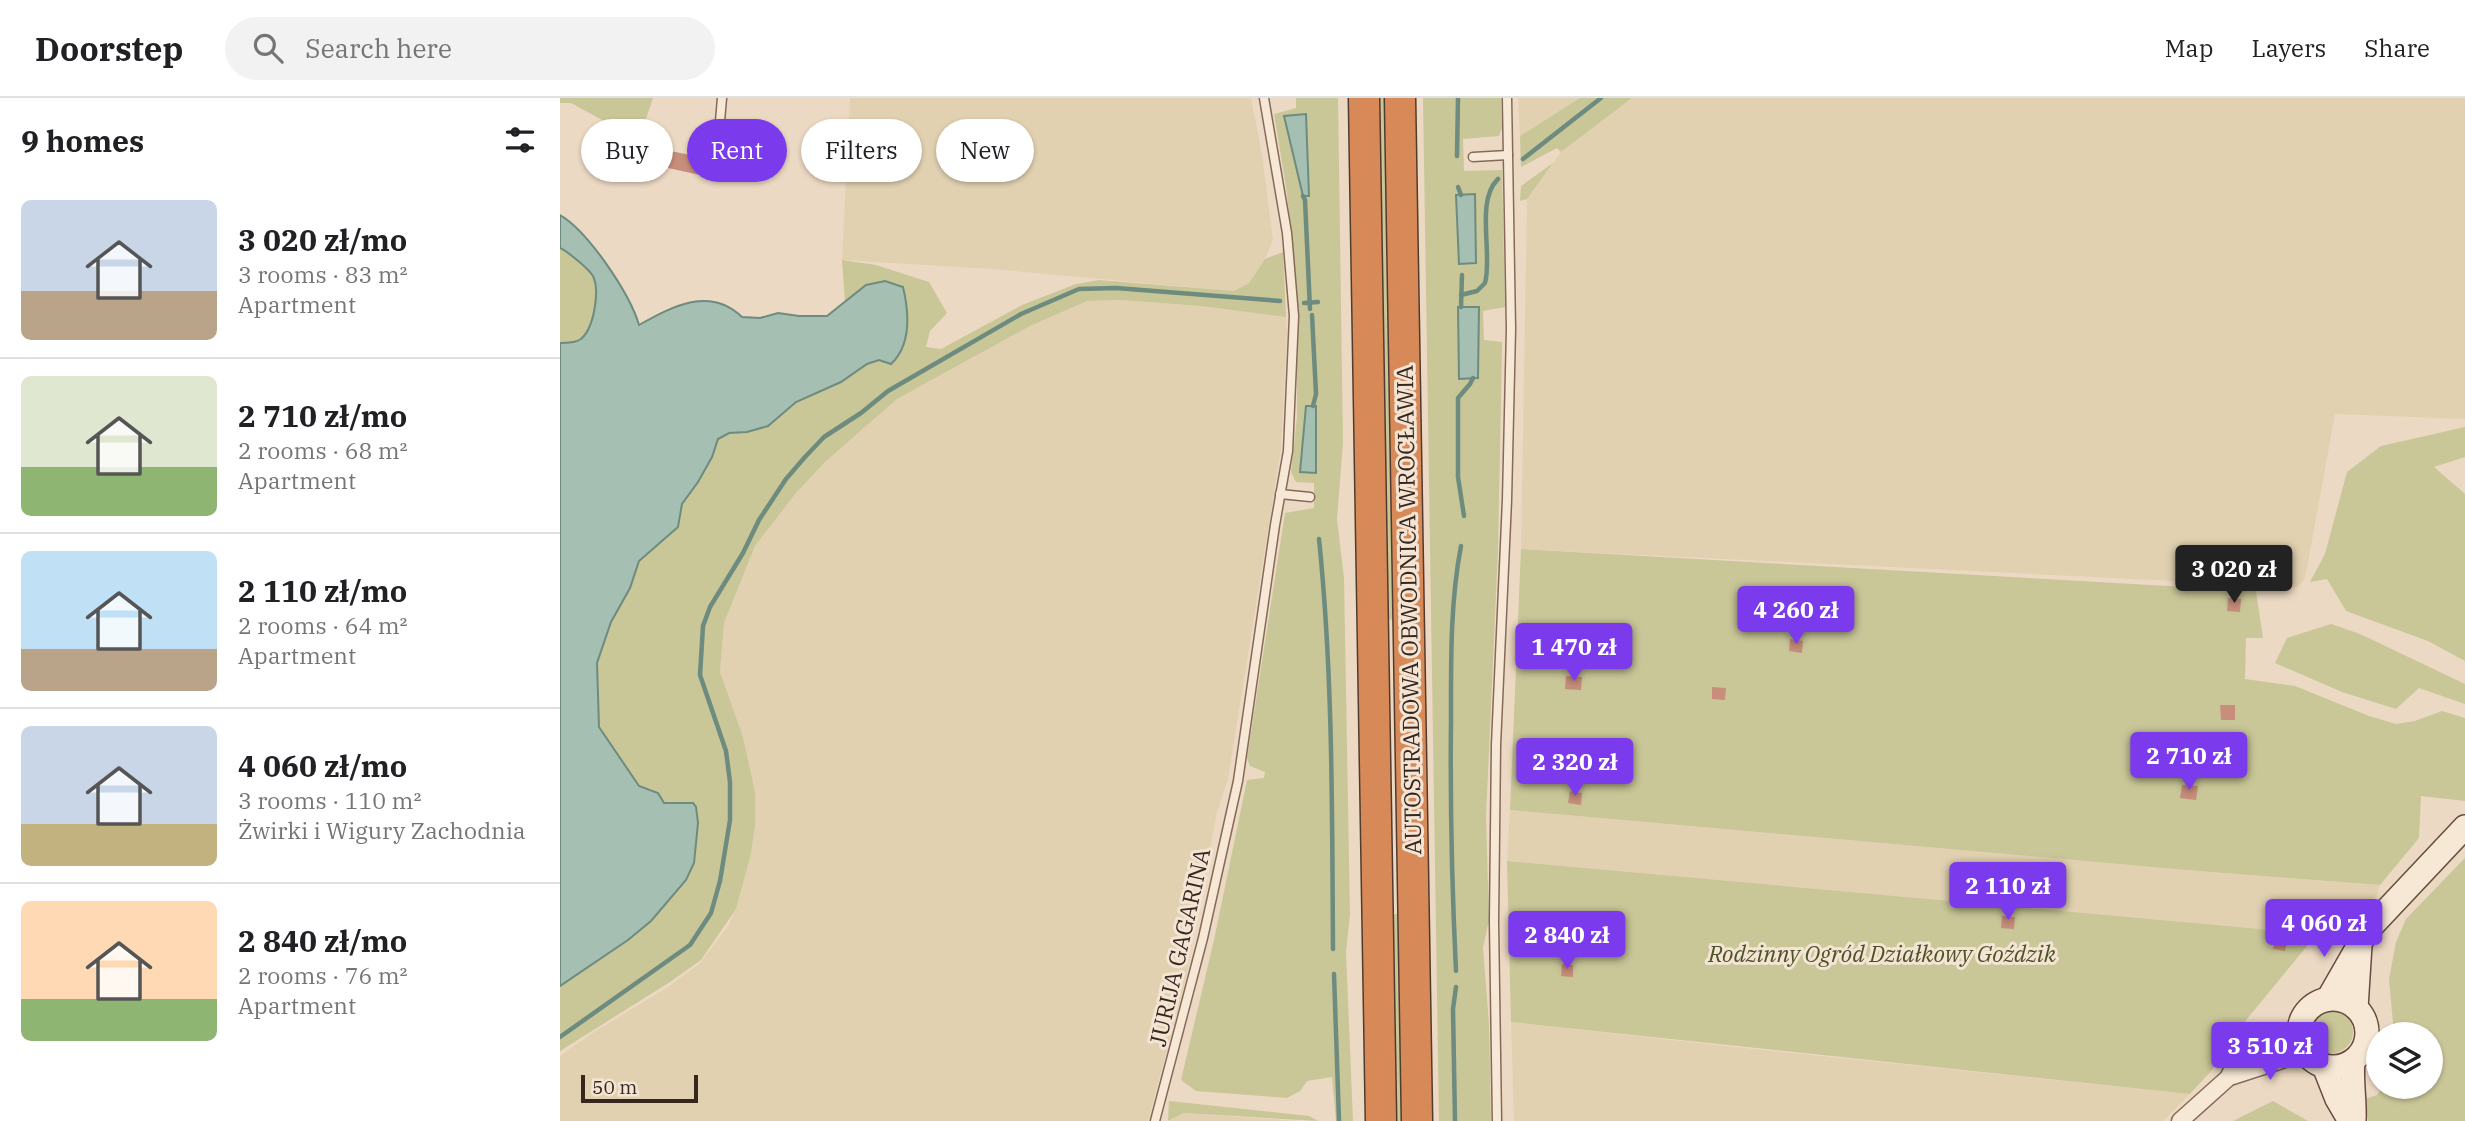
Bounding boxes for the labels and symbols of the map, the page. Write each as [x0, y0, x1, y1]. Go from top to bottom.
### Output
street label: AUTOSTRADOWA OBWODNICA WROCŁAWIA [1389, 365, 1427, 855]
pin: 3 020 zł [2162, 546, 2306, 605]
pin: 4 260 zł [1724, 587, 1868, 646]
pin: 1 470 zł [1502, 624, 1646, 683]
pin: 2 710 zł [2117, 732, 2261, 792]
pin: 2 320 zł [1503, 738, 1647, 798]
street label: JURIJA GAGARINA [1142, 845, 1216, 1049]
pin: 2 110 zł [1936, 862, 2080, 922]
pin: 4 060 zł [2252, 900, 2396, 959]
pin: 2 840 zł [1495, 912, 1639, 971]
park label: Rodzinny Ogród Działkowy Goździk [1707, 938, 2057, 968]
pin: 3 510 zł [2198, 1023, 2342, 1082]
scale bar [581, 1072, 698, 1104]

